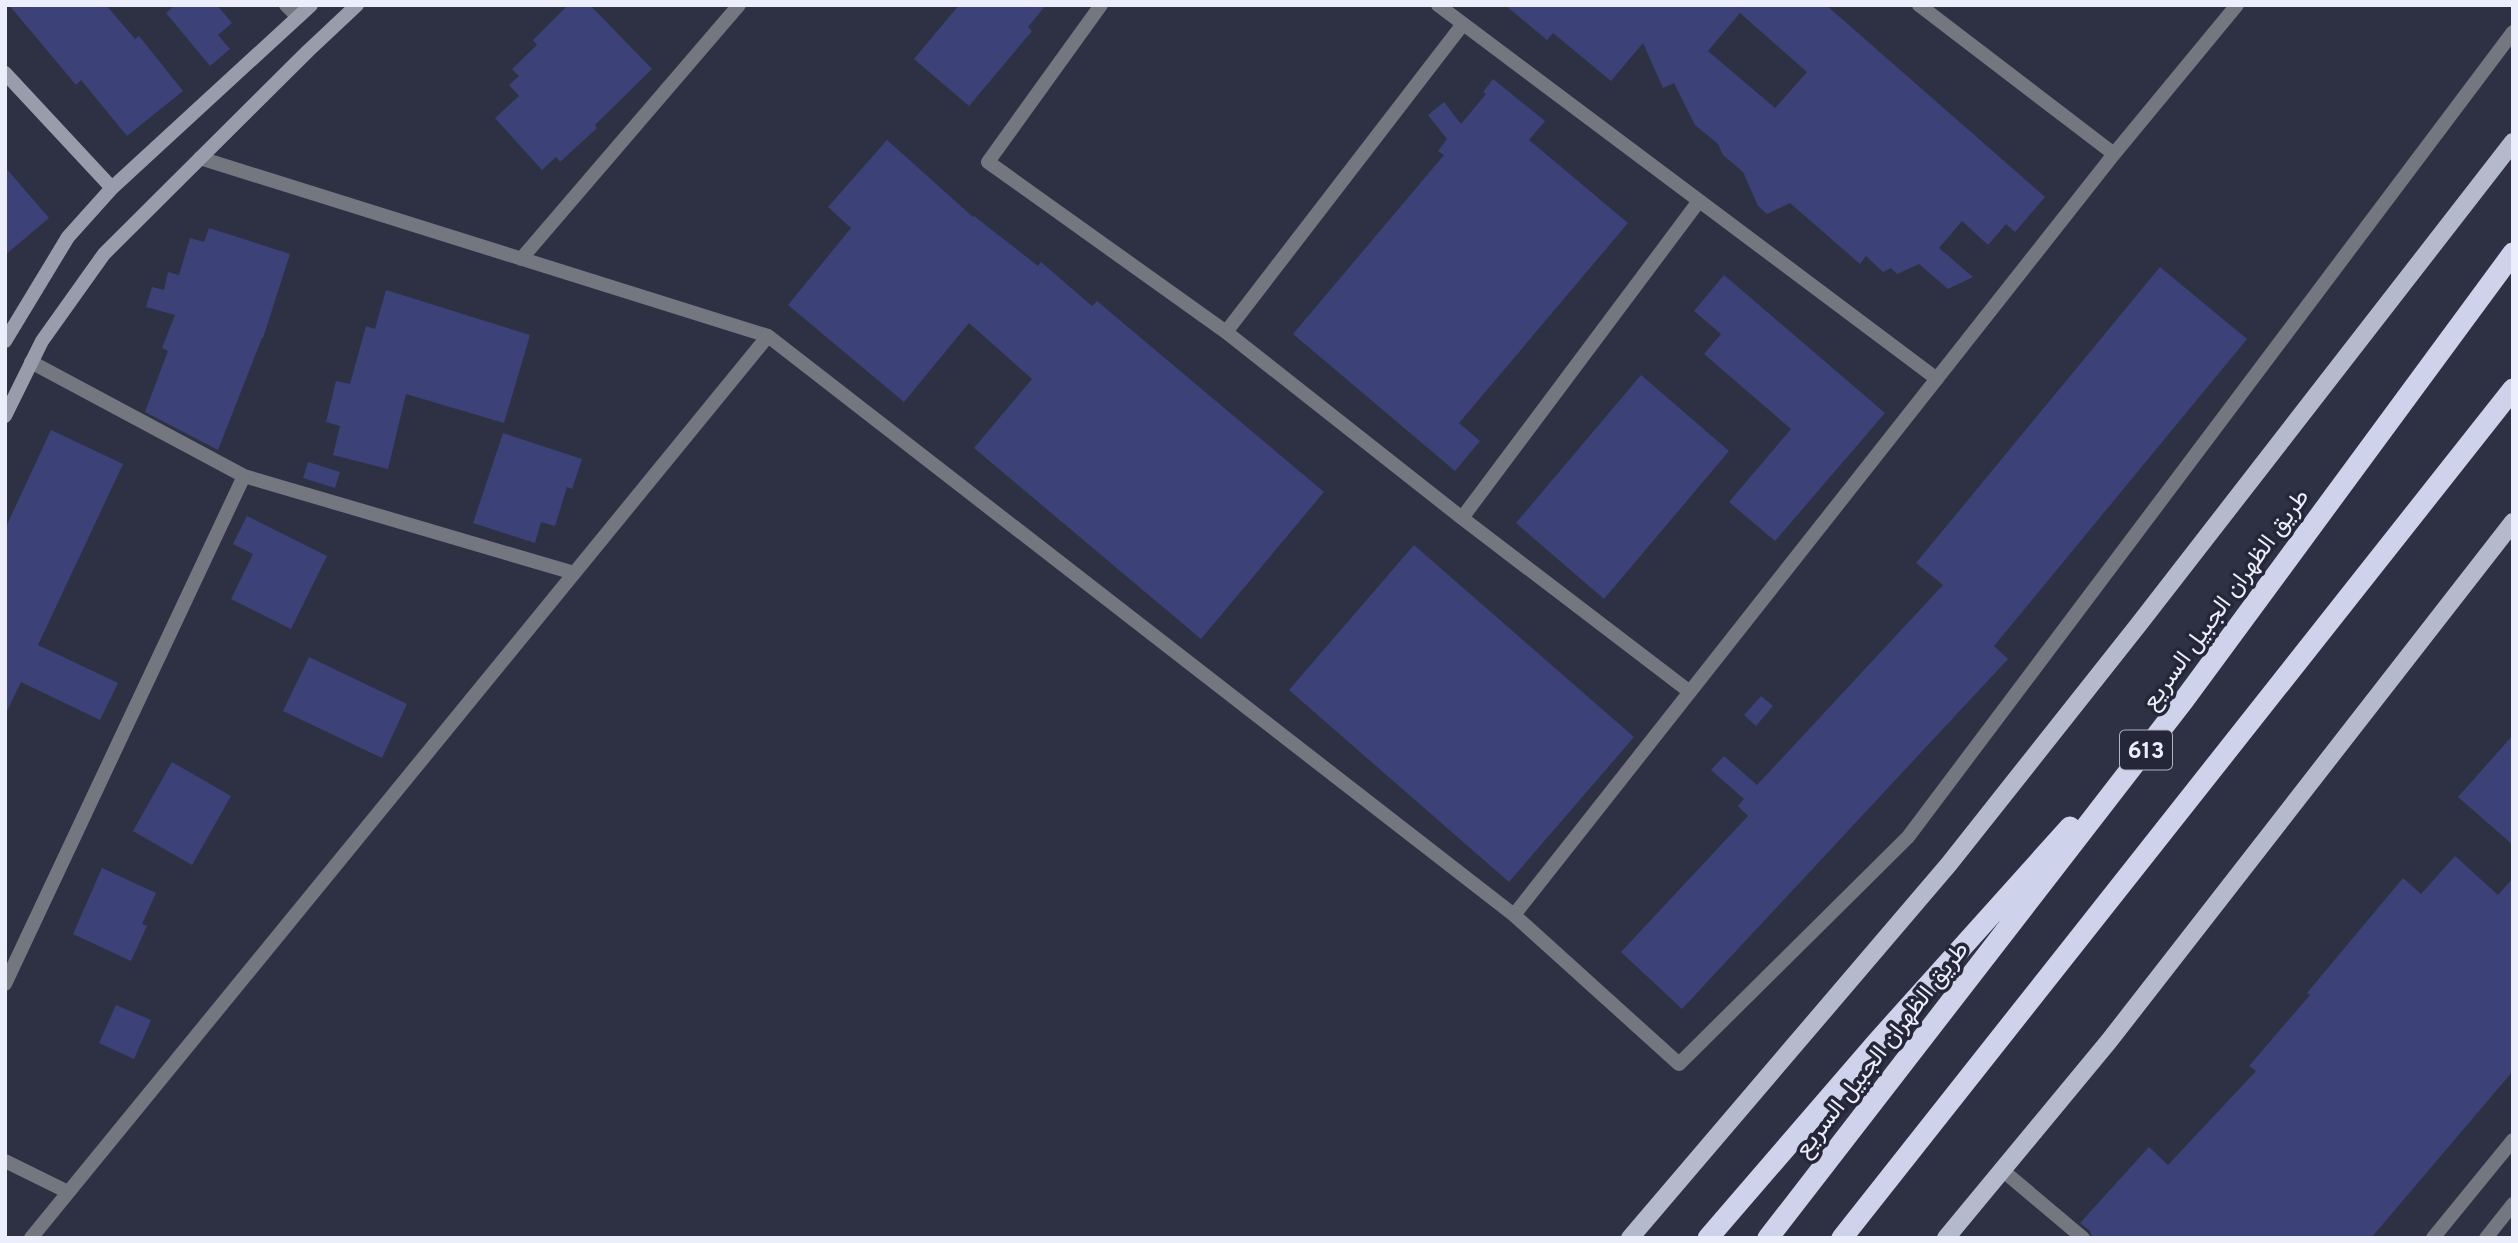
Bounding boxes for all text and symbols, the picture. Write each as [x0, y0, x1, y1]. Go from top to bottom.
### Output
street label: طريق الظهران الجبيل السريع [2136, 484, 2317, 717]
road number: 613 [2120, 730, 2172, 770]
street label: طريق الظهران الجبيل السريع [1789, 936, 1976, 1164]

